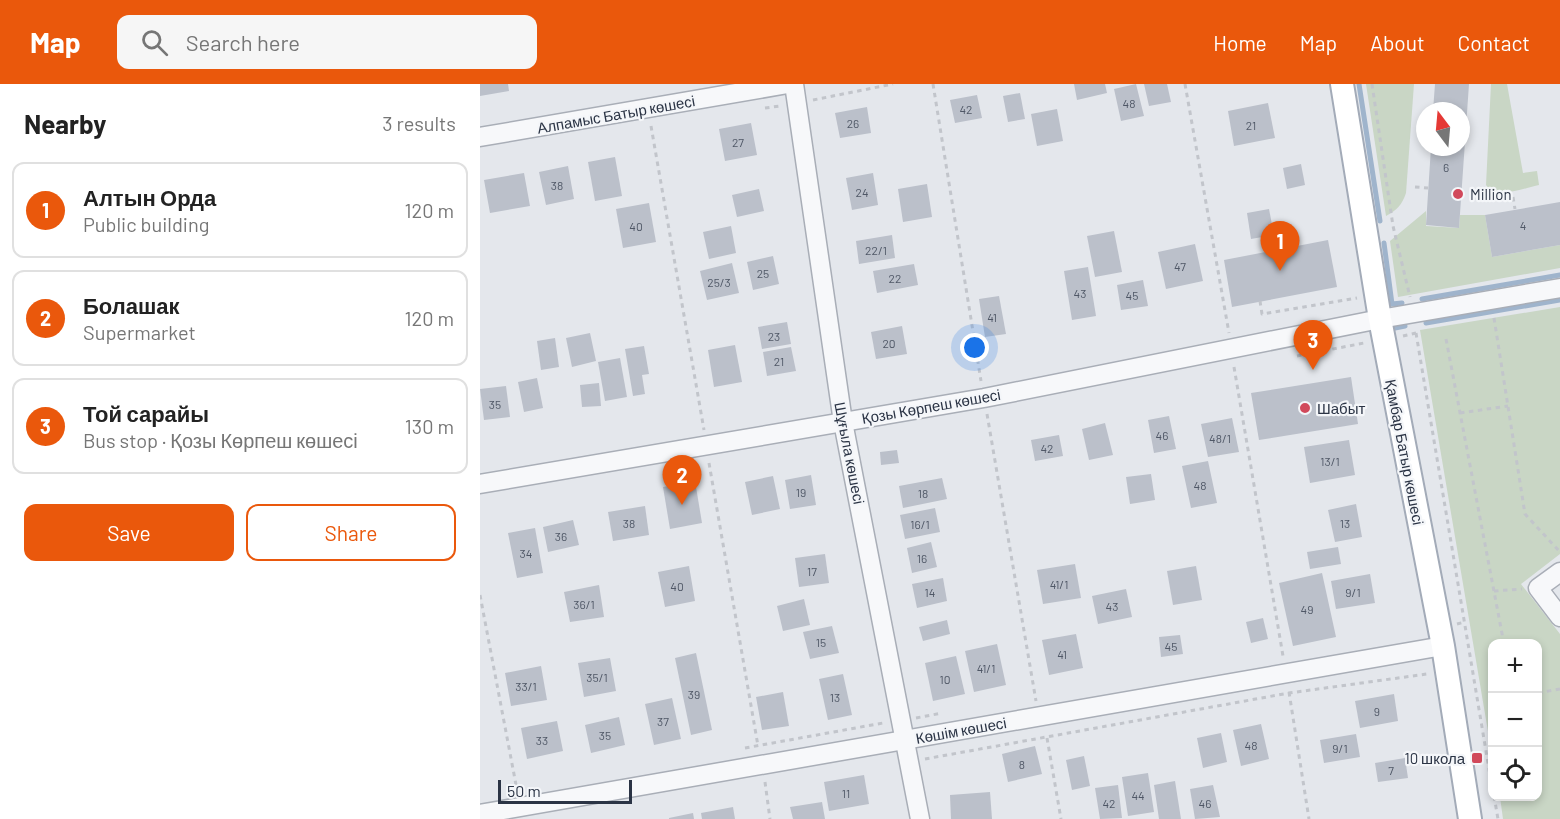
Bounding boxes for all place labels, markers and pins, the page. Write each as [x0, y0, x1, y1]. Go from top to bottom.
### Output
place label: Million [1470, 185, 1512, 203]
marker: Million [1451, 187, 1465, 201]
pin: 1 [1260, 222, 1300, 271]
pin: 3 [1294, 320, 1332, 370]
place label: Шабыт [1317, 399, 1365, 417]
marker: Шабыт [1298, 401, 1312, 415]
pin: 2 [662, 456, 702, 505]
place label: 10 школа [1404, 749, 1466, 767]
marker: 10 школа [1470, 751, 1484, 765]

